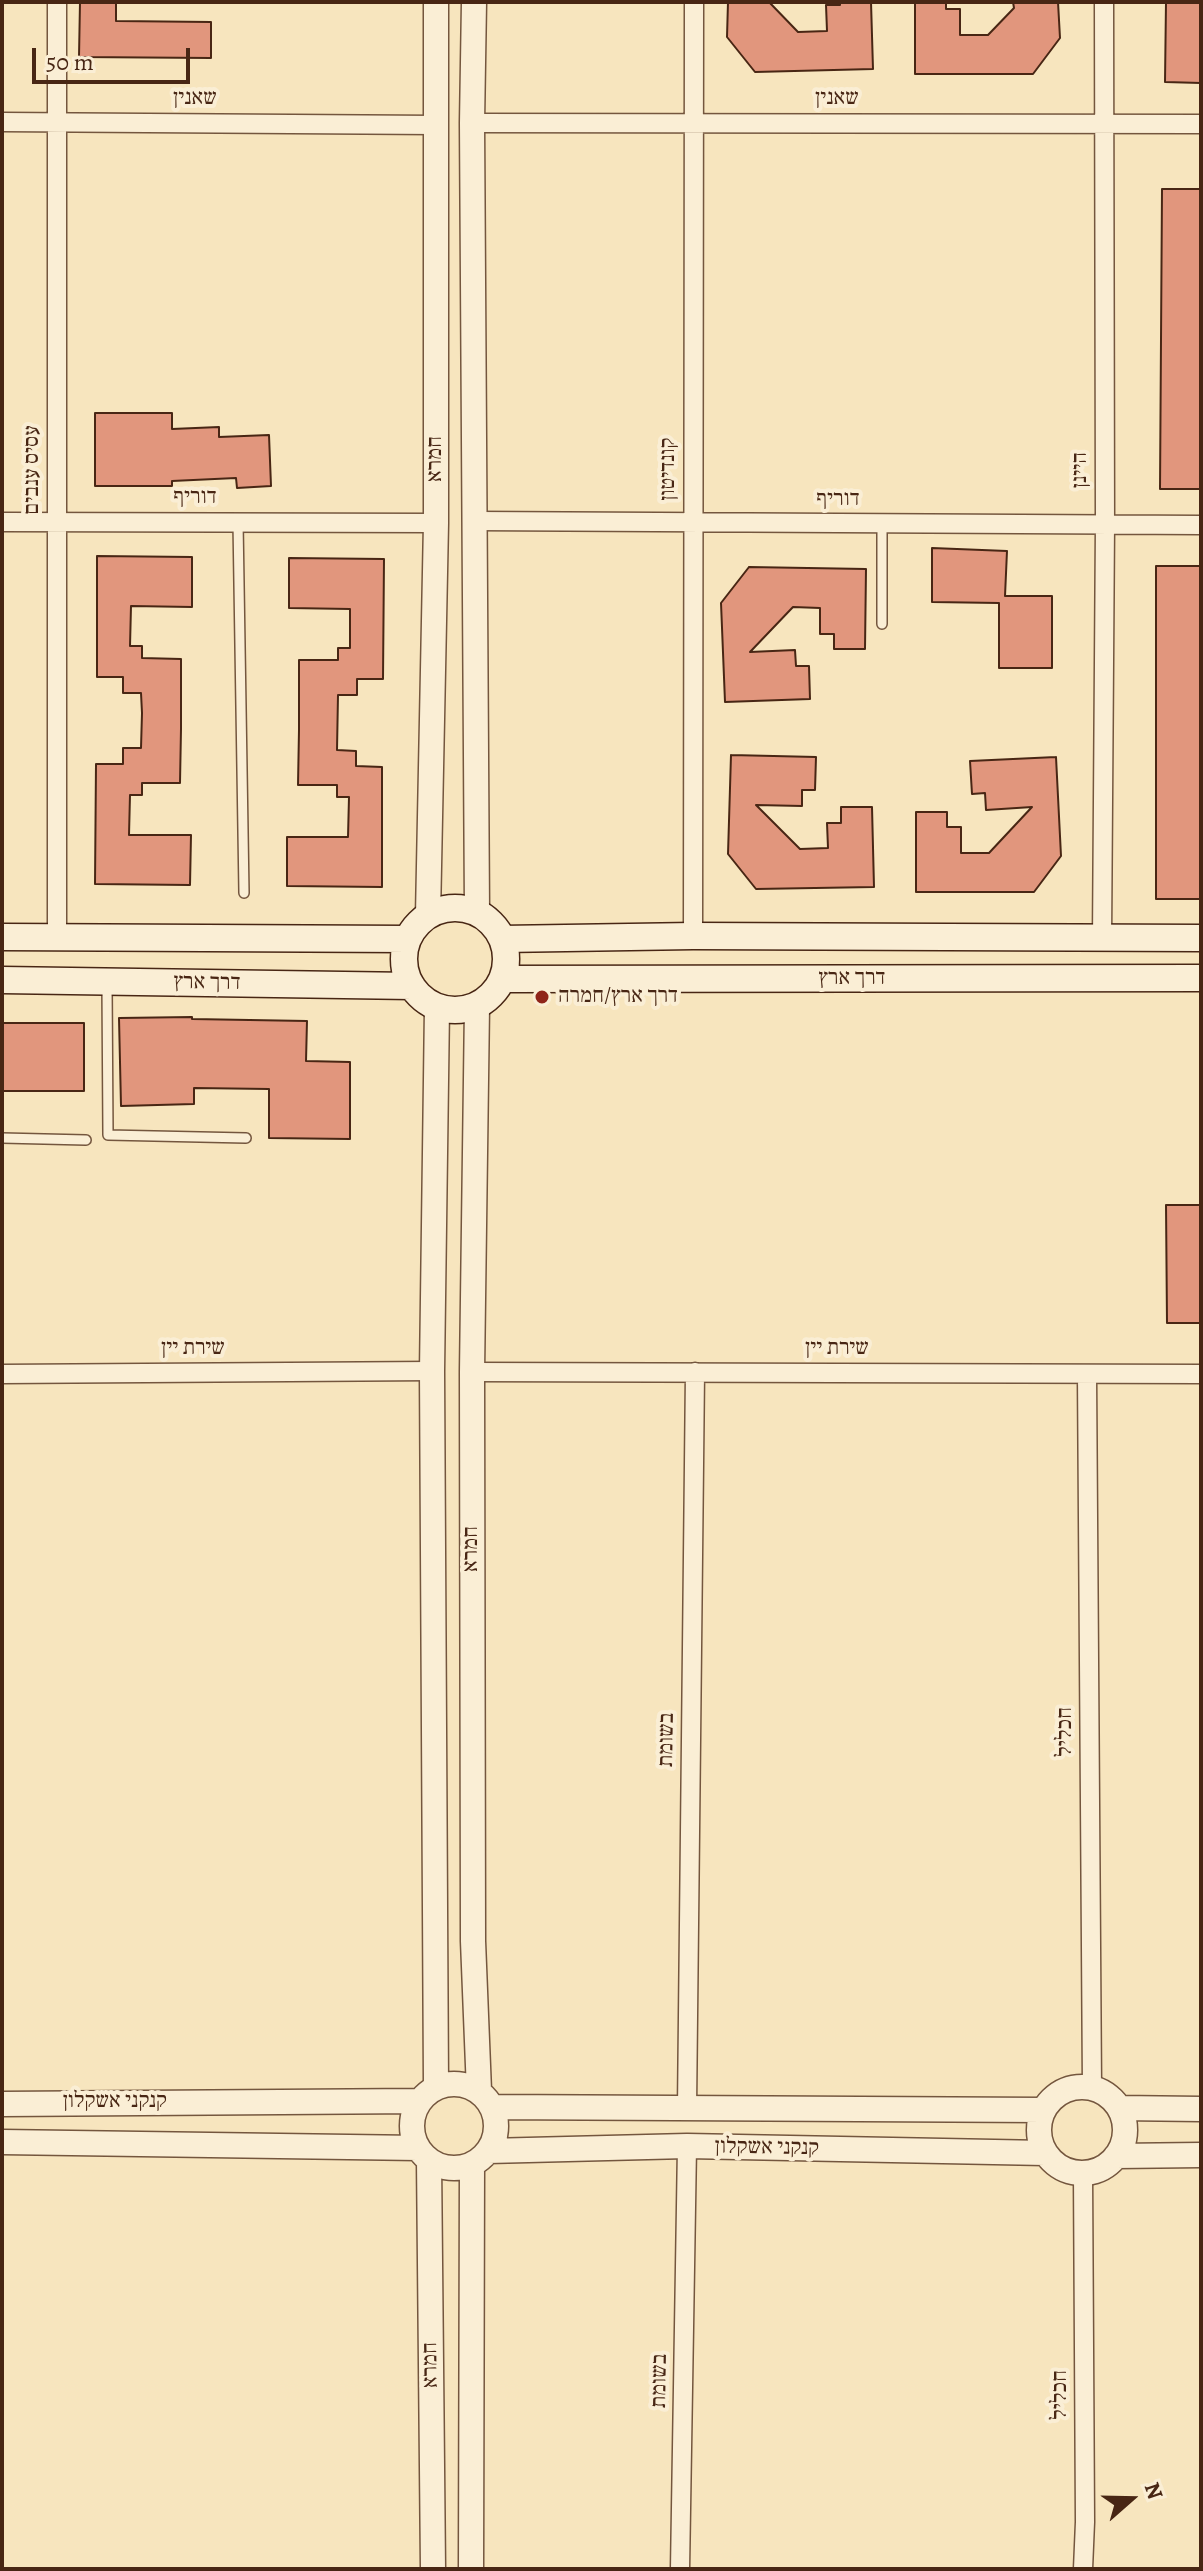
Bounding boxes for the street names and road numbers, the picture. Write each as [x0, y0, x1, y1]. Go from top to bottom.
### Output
street label: שאנין [173, 86, 217, 112]
street label: שאנין [815, 86, 859, 112]
street label: עסיס ענבים [20, 425, 46, 515]
street label: חמרא [423, 436, 449, 482]
street label: קונדיטון [656, 437, 682, 501]
street label: היינן [1068, 452, 1094, 488]
street label: דוריף [173, 485, 217, 511]
street label: דוריף [816, 487, 860, 513]
street label: דרך ארץ [819, 966, 885, 992]
street label: דרך ארץ [173, 969, 241, 997]
street label: שירת יין [161, 1336, 225, 1362]
street label: שירת יין [805, 1336, 869, 1362]
street label: חמרא [459, 1526, 485, 1572]
street label: חכליל [1053, 1707, 1079, 1757]
street label: בשומת [653, 1713, 681, 1767]
street label: קנקני אשקלון [63, 2089, 167, 2115]
street label: קנקני אשקלון [715, 2134, 819, 2162]
street label: חמרא [417, 2342, 445, 2388]
street label: בשומת [646, 2354, 674, 2408]
street label: חכליל [1048, 2370, 1074, 2420]

